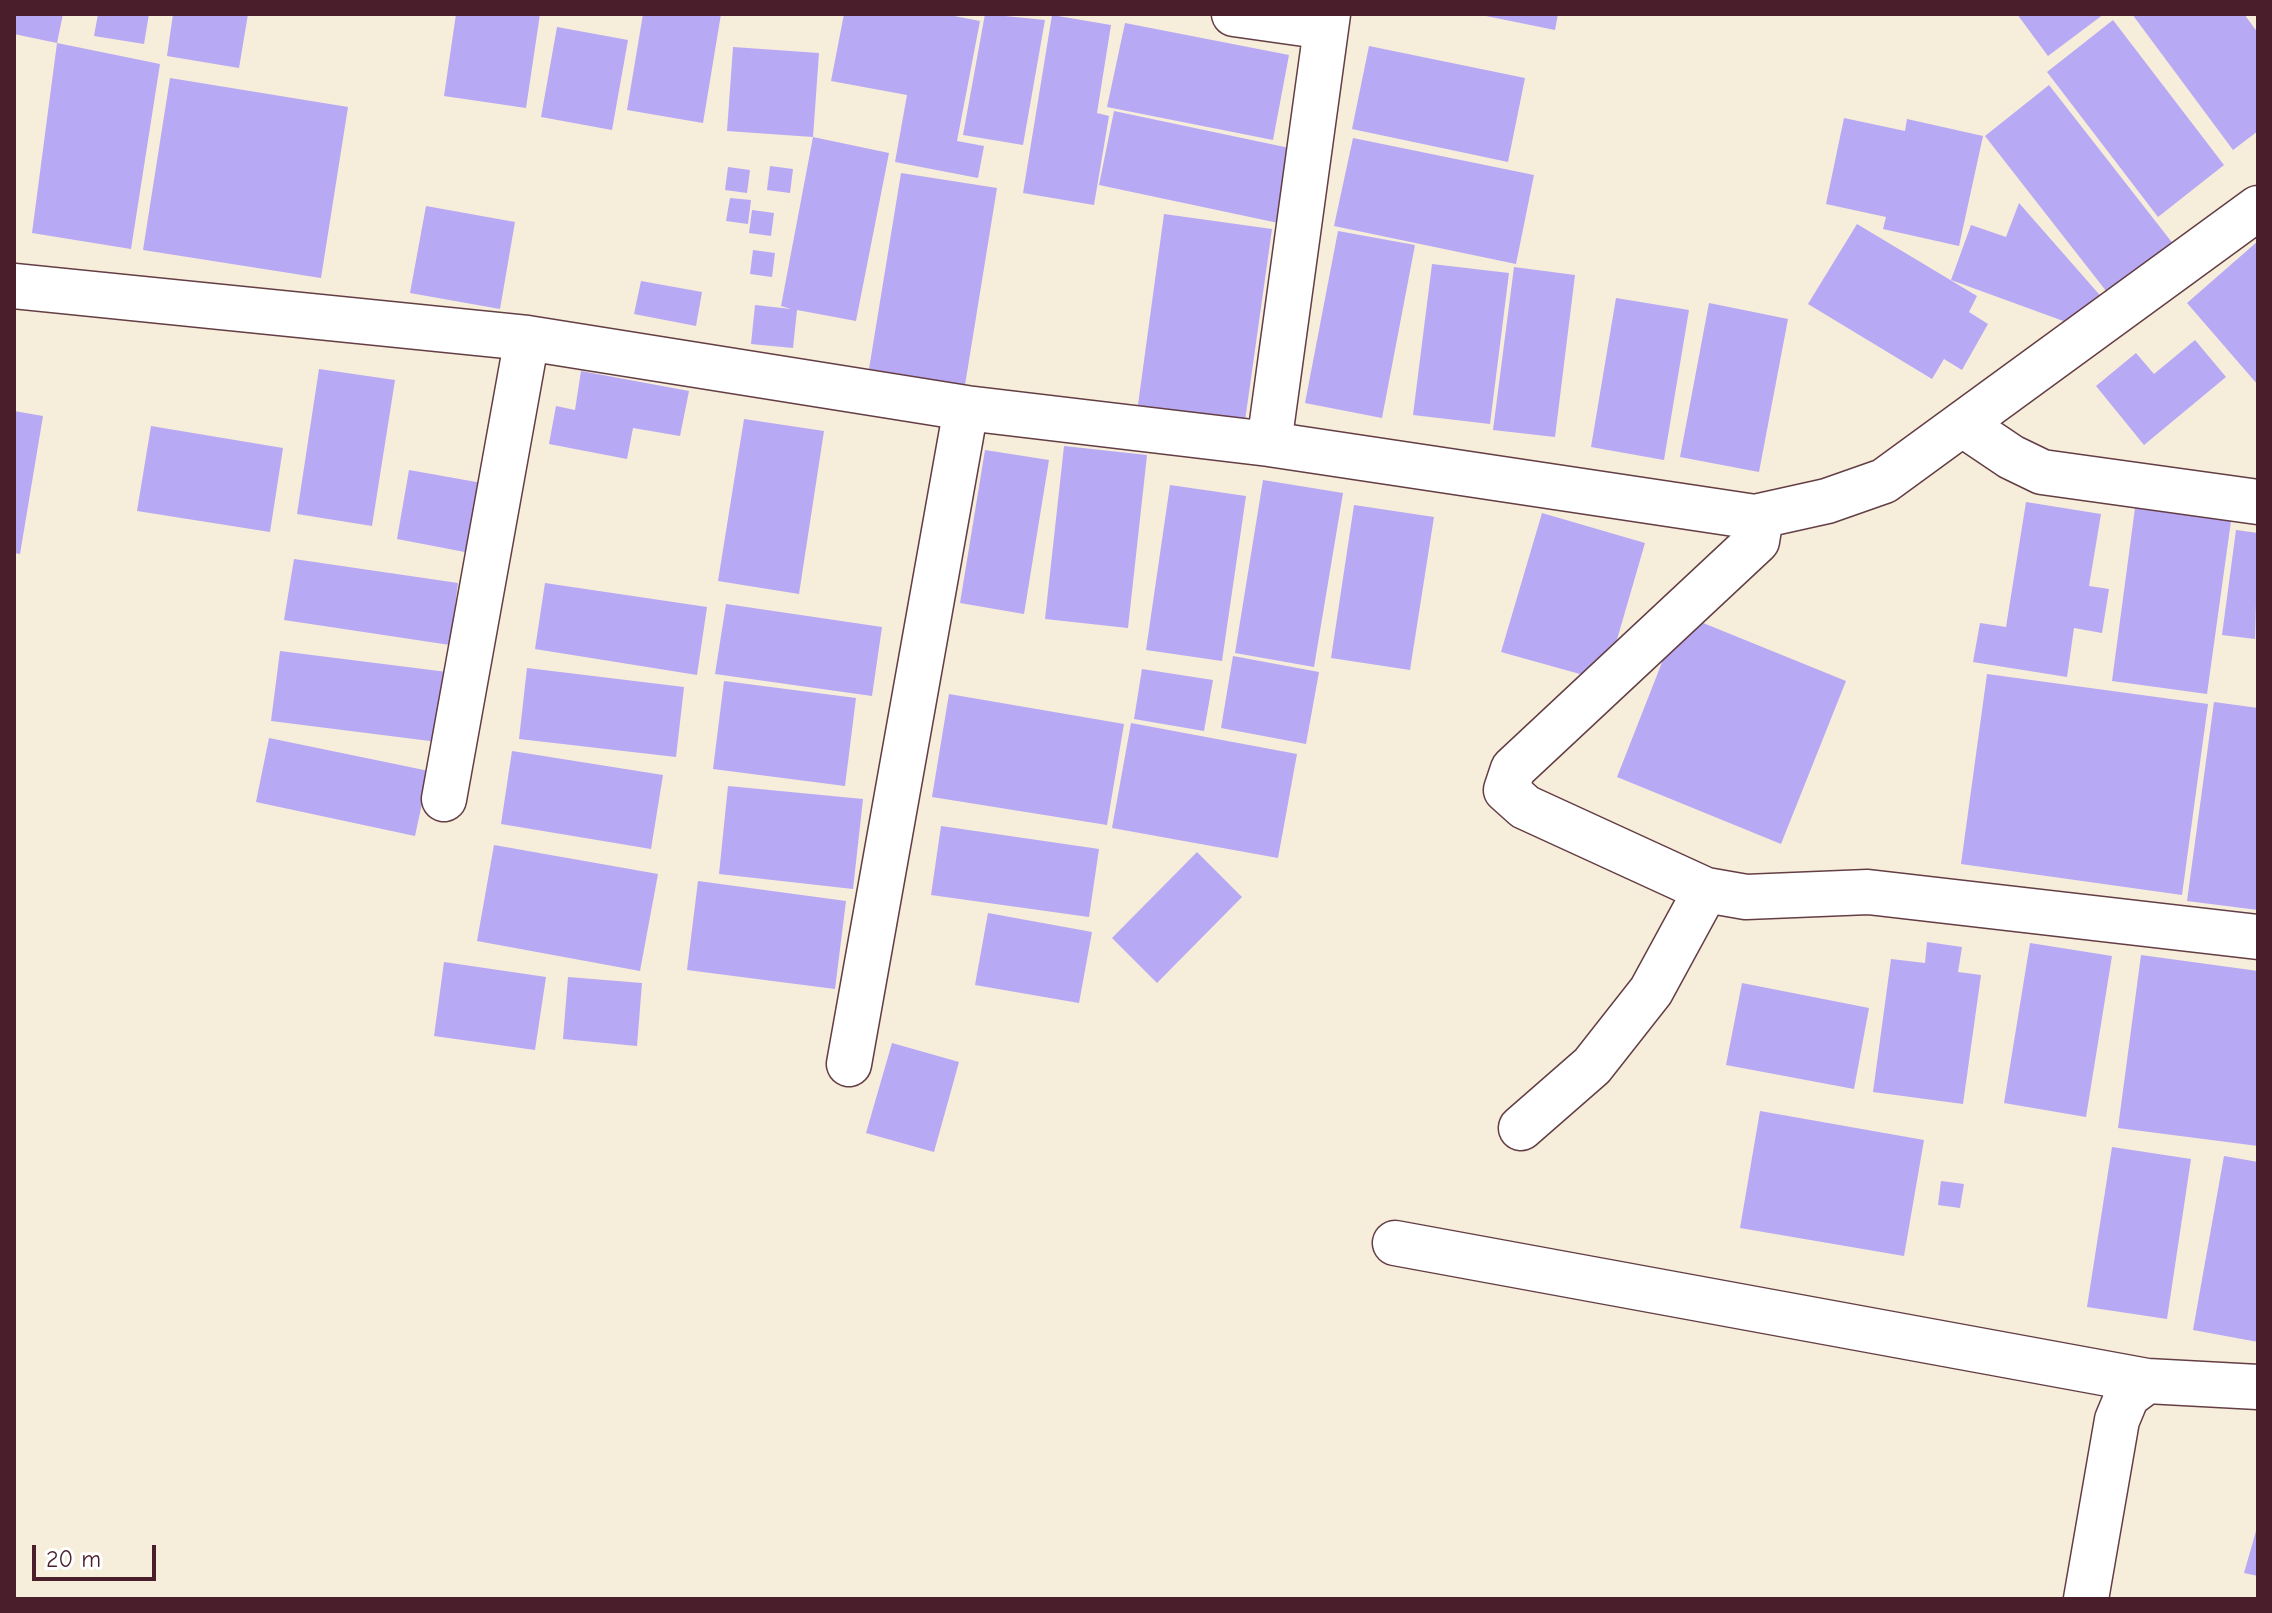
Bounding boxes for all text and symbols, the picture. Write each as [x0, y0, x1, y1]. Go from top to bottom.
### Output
scale bar [36, 1529, 160, 1579]
text: 20 m [46, 1545, 101, 1573]

